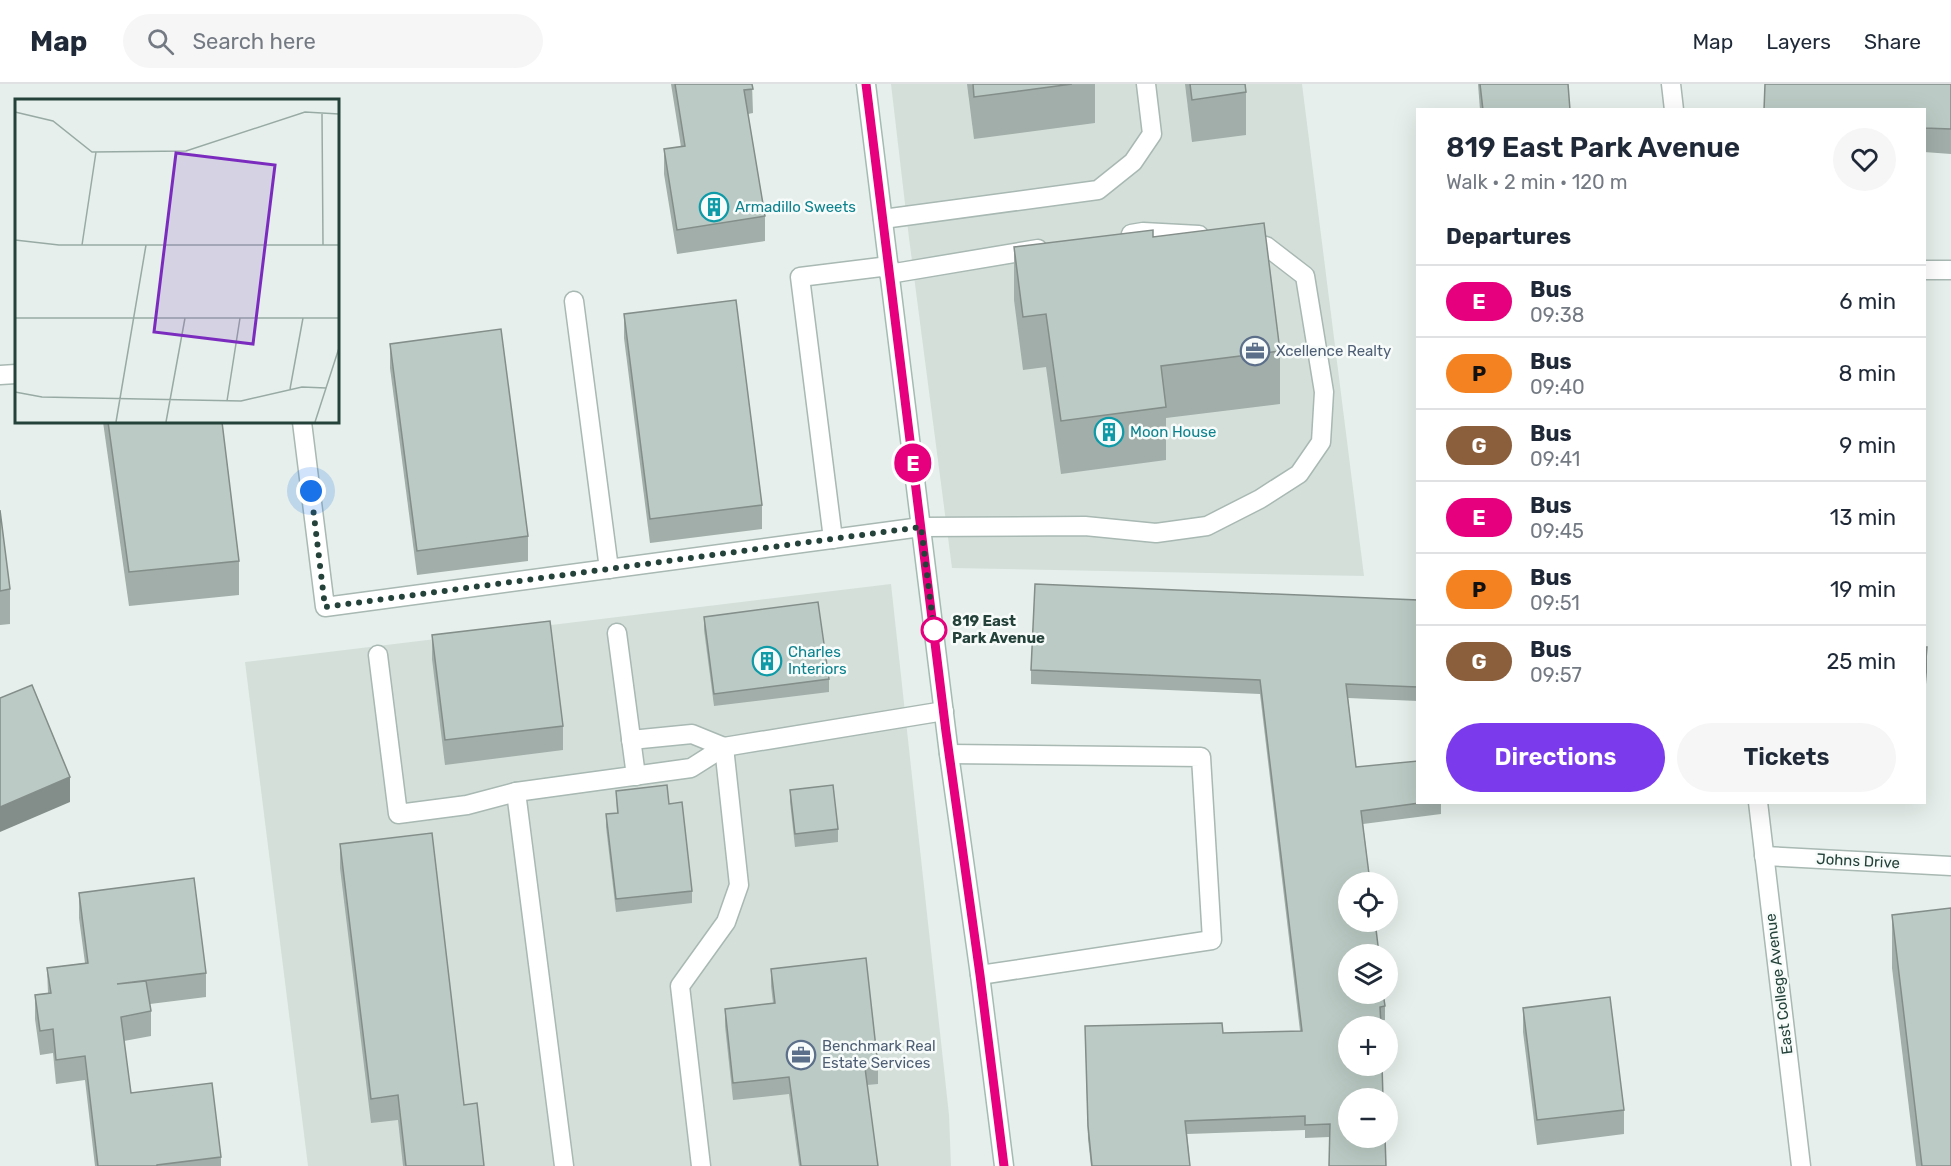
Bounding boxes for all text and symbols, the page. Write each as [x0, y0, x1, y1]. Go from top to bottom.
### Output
search box [123, 14, 543, 68]
text: Map [30, 25, 87, 58]
icon: search [144, 25, 177, 58]
text: Search here [192, 28, 316, 55]
text: Map [1692, 29, 1733, 54]
text: Layers [1766, 29, 1831, 54]
text: Share [1864, 29, 1921, 54]
inset map [15, 99, 339, 423]
button: heart [1833, 128, 1896, 191]
text: 819 East Park Avenue [1446, 131, 1740, 164]
text: Walk · 2 min · 120 m [1446, 170, 1627, 194]
building icon: Armadillo Sweets [698, 191, 730, 223]
place label: Armadillo Sweets [735, 198, 856, 216]
text: Departures [1446, 223, 1571, 250]
text: Bus [1530, 276, 1572, 303]
text: 6 min [1839, 288, 1896, 315]
text: E [1472, 289, 1486, 314]
text: 09:38 [1530, 303, 1584, 327]
office icon: Xcellence Realty [1239, 335, 1271, 367]
place label: Xcellence Realty [1276, 342, 1391, 360]
text: Bus [1530, 348, 1572, 375]
text: 8 min [1838, 360, 1896, 387]
text: P [1472, 361, 1486, 386]
text: 09:40 [1530, 375, 1585, 399]
building icon: Moon House [1093, 416, 1125, 448]
text: Bus [1530, 420, 1572, 447]
place label: Moon House [1130, 423, 1216, 441]
text: 9 min [1839, 432, 1896, 459]
text: G [1471, 433, 1487, 458]
line badge: E [894, 444, 932, 482]
text: 09:41 [1530, 447, 1580, 471]
text: E [906, 451, 920, 476]
your location [296, 476, 326, 506]
text: Bus [1530, 492, 1572, 519]
text: 13 min [1830, 504, 1896, 531]
text: E [1472, 505, 1486, 530]
text: 09:45 [1530, 519, 1584, 543]
text: Bus [1530, 564, 1572, 591]
text: 19 min [1830, 576, 1896, 603]
text: P [1472, 577, 1486, 602]
text: 09:51 [1530, 591, 1580, 615]
place label: 819 East Park Avenue [952, 612, 1045, 647]
marker: 819 East Park Avenue [921, 617, 947, 643]
text: Bus [1530, 636, 1572, 663]
place label: Charles Interiors [788, 643, 847, 678]
building icon: Charles Interiors [751, 645, 783, 677]
text: 25 min [1826, 648, 1896, 675]
text: G [1471, 649, 1487, 674]
text: 09:57 [1530, 663, 1582, 687]
button: Directions [1446, 723, 1665, 792]
button: Tickets [1677, 723, 1896, 792]
street label: Johns Drive [1816, 850, 1900, 872]
map controls [1338, 872, 1398, 1148]
button: locate [1338, 872, 1398, 932]
street label: East College Avenue [1761, 912, 1797, 1056]
button: layers [1338, 944, 1398, 1004]
button: + [1338, 1016, 1398, 1076]
place label: Benchmark Real Estate Services [822, 1037, 936, 1072]
office icon: Benchmark Real Estate Services [785, 1039, 817, 1071]
button: − [1338, 1088, 1398, 1148]

